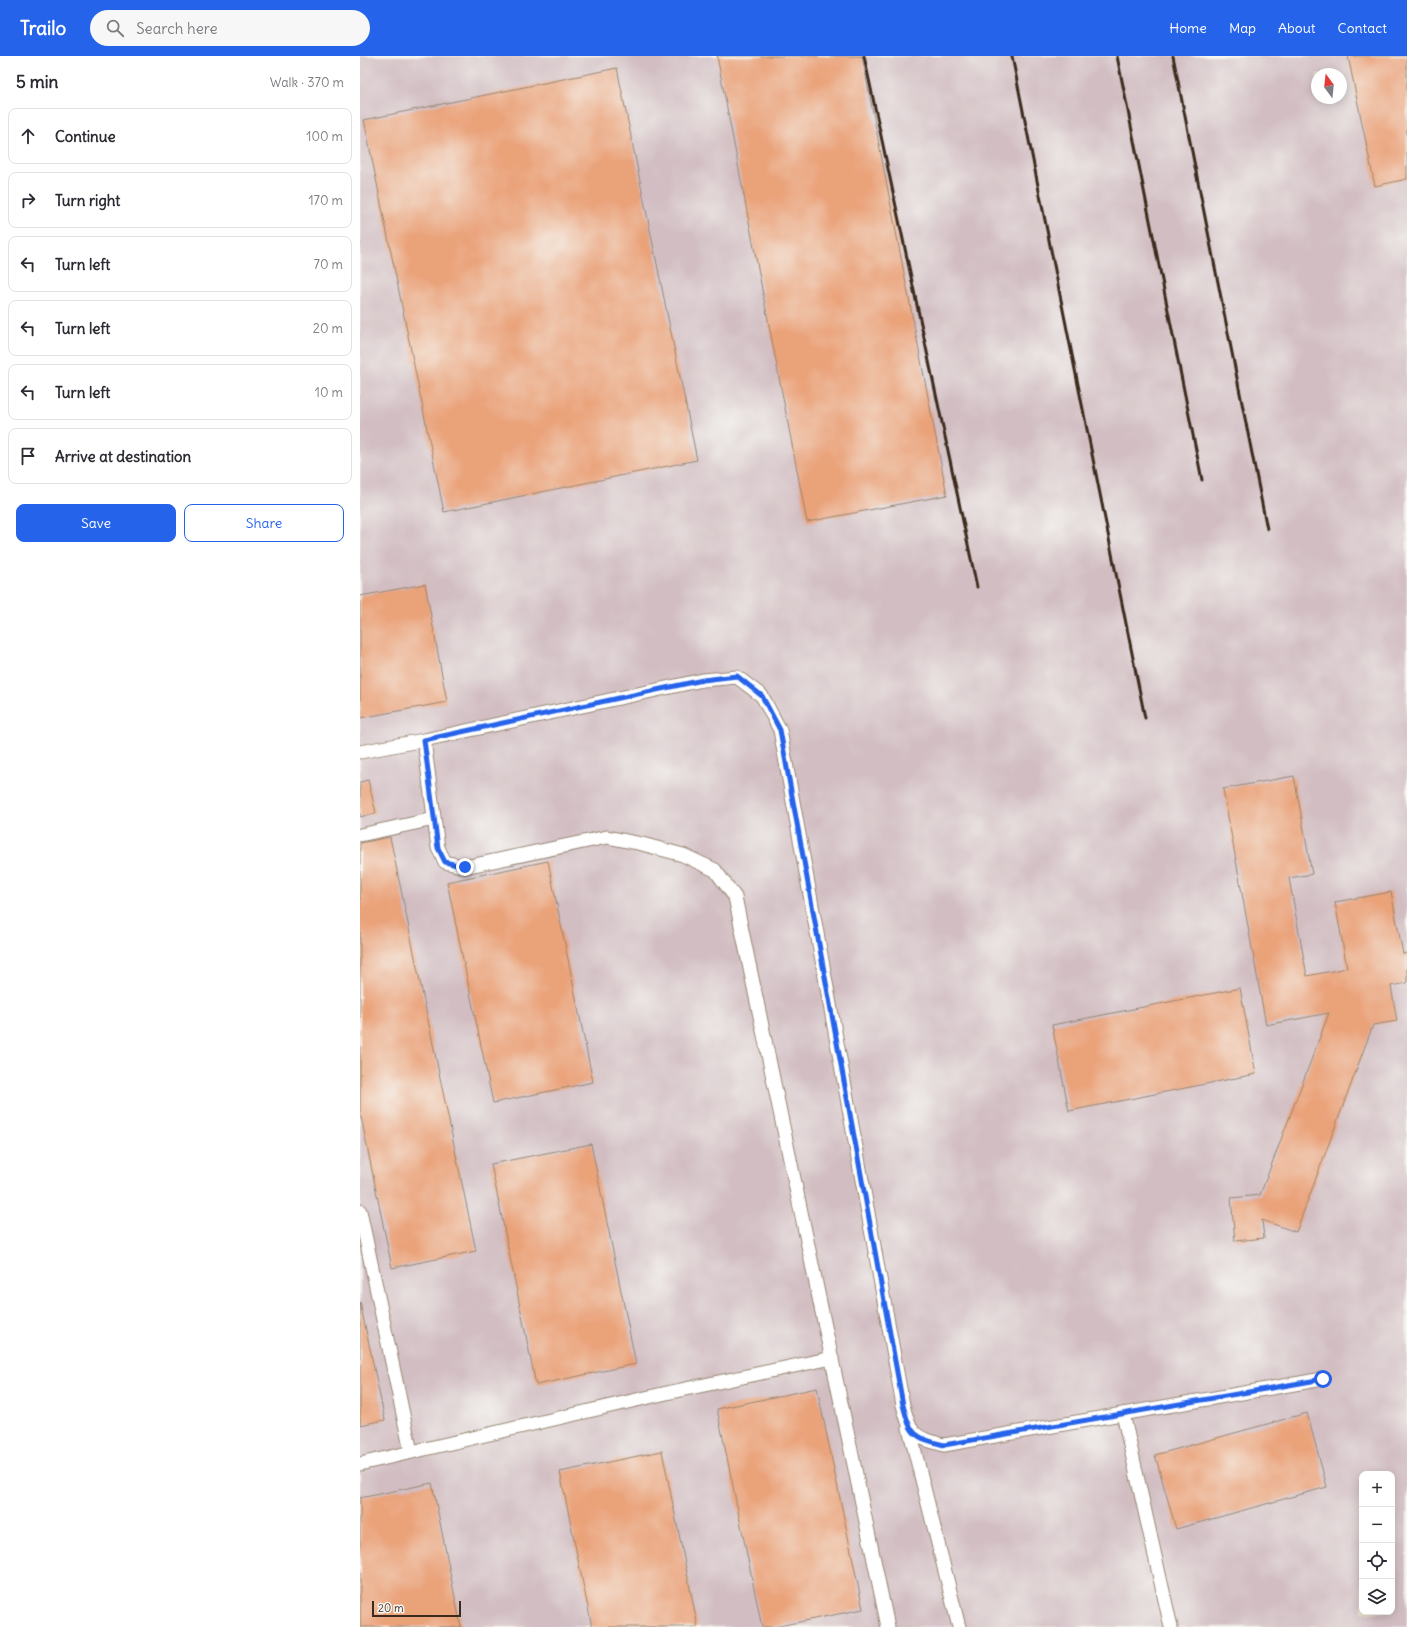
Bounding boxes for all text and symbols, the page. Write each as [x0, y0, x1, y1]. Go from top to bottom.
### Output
search box [90, 10, 370, 46]
text: Trailo [20, 16, 66, 40]
icon: search [104, 17, 126, 39]
text: Search here [136, 19, 218, 38]
text: Home [1169, 19, 1207, 37]
text: Map [1229, 19, 1256, 37]
text: About [1278, 19, 1316, 37]
text: Contact [1338, 19, 1387, 37]
north arrow [1311, 68, 1347, 104]
text: 5 min [16, 71, 58, 93]
text: Walk · 370 m [270, 74, 344, 91]
icon: ahead [17, 125, 39, 147]
text: Continue [55, 127, 116, 146]
text: 100 m [306, 128, 343, 145]
icon: right [17, 189, 39, 211]
text: Turn right [55, 191, 120, 210]
text: 170 m [308, 192, 343, 209]
icon: left [17, 253, 39, 275]
text: Turn left [55, 255, 110, 274]
text: 70 m [314, 256, 343, 273]
icon: left [17, 317, 39, 339]
text: Turn left [55, 319, 110, 338]
text: 20 m [313, 320, 343, 337]
icon: left [17, 381, 39, 403]
text: Turn left [55, 383, 110, 402]
text: 10 m [315, 384, 343, 401]
icon: arrive [17, 445, 39, 467]
text: Arrive at destination [55, 447, 191, 466]
button: Save [16, 504, 176, 542]
button: Share [184, 504, 344, 542]
route end [456, 858, 474, 876]
route start [1314, 1370, 1332, 1388]
map controls [1359, 1471, 1395, 1615]
button: + [1359, 1471, 1395, 1507]
button: − [1359, 1507, 1395, 1543]
button: locate [1359, 1543, 1395, 1579]
button: layers [1359, 1579, 1395, 1615]
scale bar [372, 1599, 461, 1618]
text: 20 m [378, 1601, 404, 1615]

